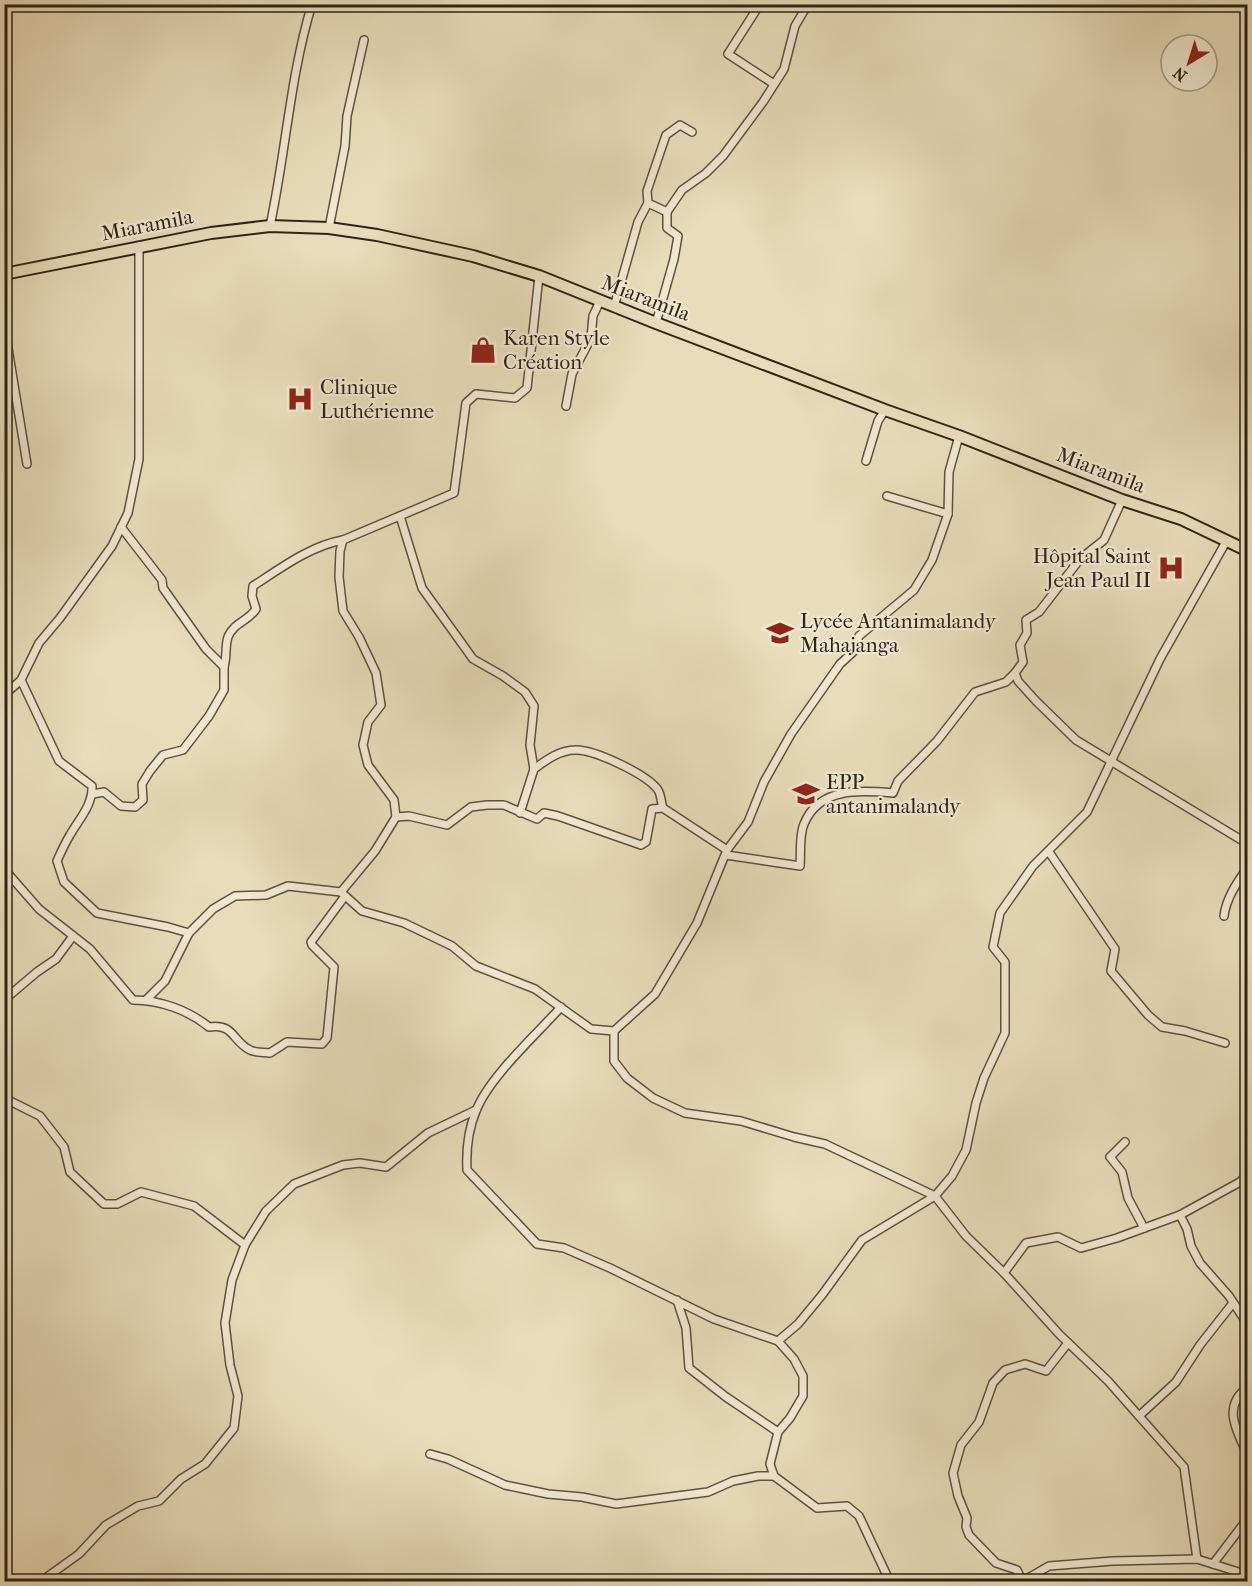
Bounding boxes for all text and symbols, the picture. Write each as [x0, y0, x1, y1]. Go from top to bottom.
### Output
north arrow [1159, 33, 1219, 93]
text: N [1169, 63, 1191, 86]
street label: Miaramila [99, 204, 195, 246]
street label: Miaramila [598, 270, 694, 326]
place label: Karen Style Création [503, 326, 610, 374]
shop icon: Karen Style Création [468, 335, 498, 365]
place label: Clinique Luthérienne [320, 375, 434, 423]
hospital icon: Clinique Luthérienne [285, 384, 315, 414]
street label: Miaramila [1053, 442, 1149, 498]
place label: Hôpital Saint Jean Paul II [1033, 544, 1152, 592]
hospital icon: Hôpital Saint Jean Paul II [1156, 553, 1186, 583]
place label: Lycée Antanimalandy Mahajanga [800, 609, 997, 657]
school or university icon: Lycée Antanimalandy Mahajanga [765, 618, 795, 648]
place label: EPP antanimalandy [826, 770, 961, 818]
school or university icon: EPP antanimalandy [791, 779, 821, 809]

